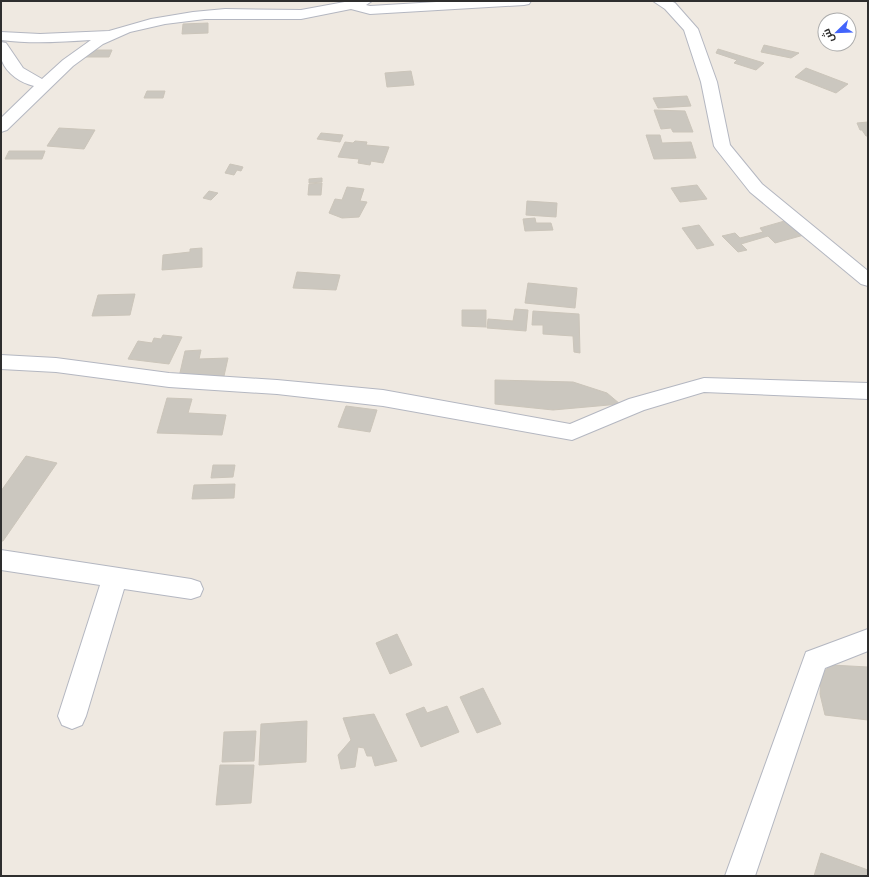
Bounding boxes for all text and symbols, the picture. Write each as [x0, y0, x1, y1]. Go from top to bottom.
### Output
north arrow [817, 12, 857, 52]
text: ش [818, 27, 837, 46]

